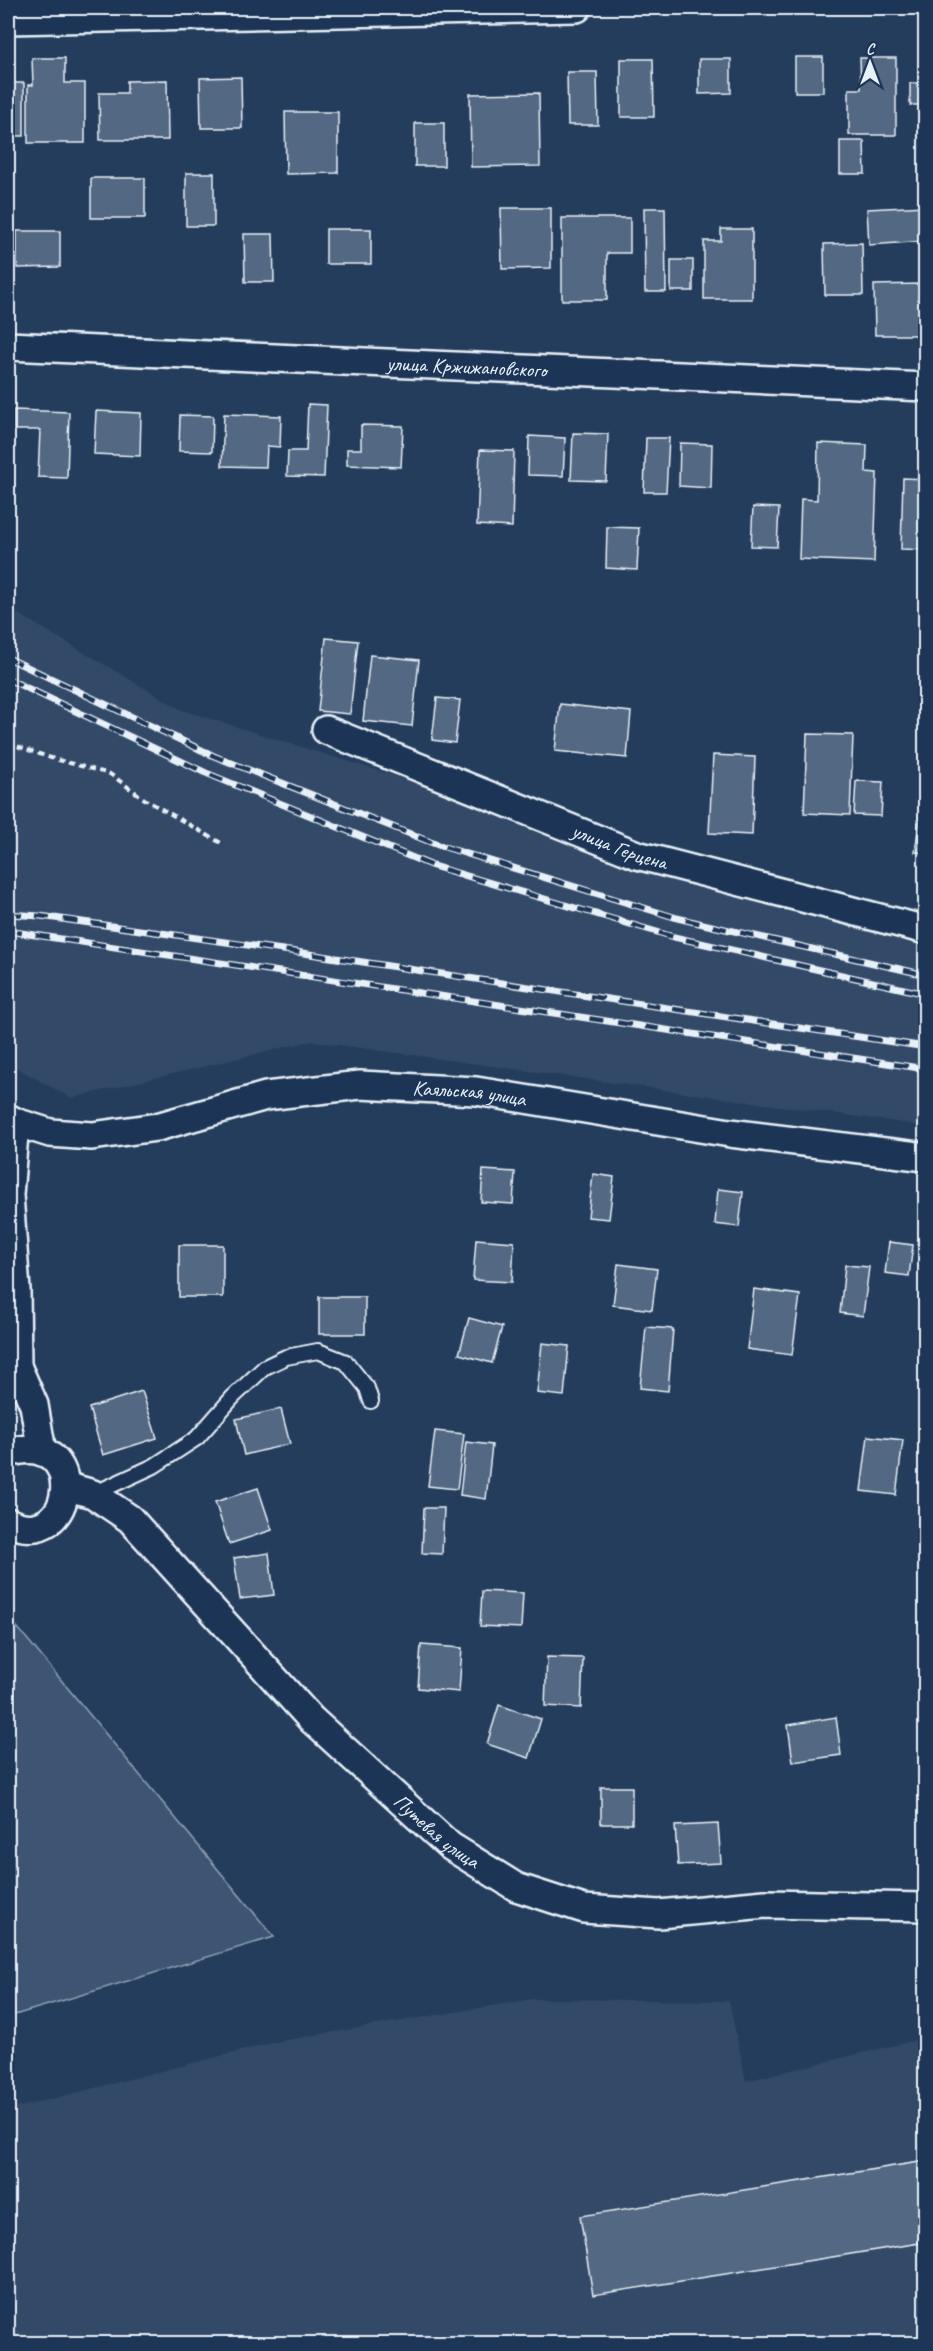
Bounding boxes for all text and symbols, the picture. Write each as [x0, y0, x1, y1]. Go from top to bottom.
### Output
north arrow [840, 33, 900, 93]
text: С [866, 39, 876, 59]
street label: улица Кржижановского [384, 350, 550, 383]
street label: улица Герцена [566, 816, 672, 876]
street label: Каяльская улица [412, 1075, 530, 1112]
street label: Путевая улица [388, 1788, 486, 1875]

